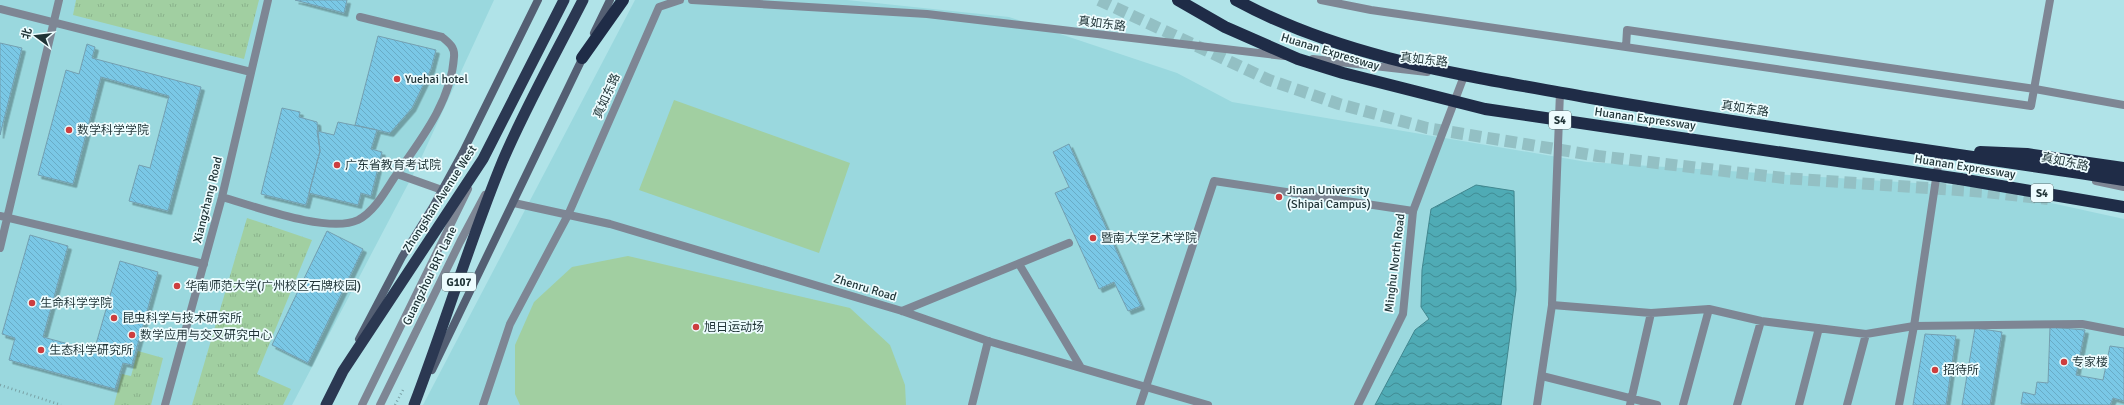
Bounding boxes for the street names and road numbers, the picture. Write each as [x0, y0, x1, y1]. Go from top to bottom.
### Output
street label: 真如东路 [1077, 14, 1127, 34]
street label: Huanan Expressway [1279, 30, 1381, 74]
street label: 真如东路 [1399, 50, 1449, 70]
street label: 真如东路 [590, 71, 624, 121]
street label: 真如东路 [1720, 98, 1770, 120]
street label: Huanan Expressway [1593, 104, 1697, 134]
road number: S4 [1549, 111, 1571, 129]
street label: Zhongshan Avenue West [400, 143, 480, 255]
street label: 真如东路 [2040, 150, 2090, 174]
street label: Huanan Expressway [1913, 152, 2017, 182]
street label: Xiangzhang Road [190, 155, 226, 245]
road number: S4 [2031, 184, 2053, 202]
street label: Minghu North Road [1381, 213, 1409, 313]
street label: Guangzhou BRT Lane [400, 224, 460, 328]
street label: Zhenru Road [832, 271, 898, 305]
road number: G107 [442, 273, 476, 291]

